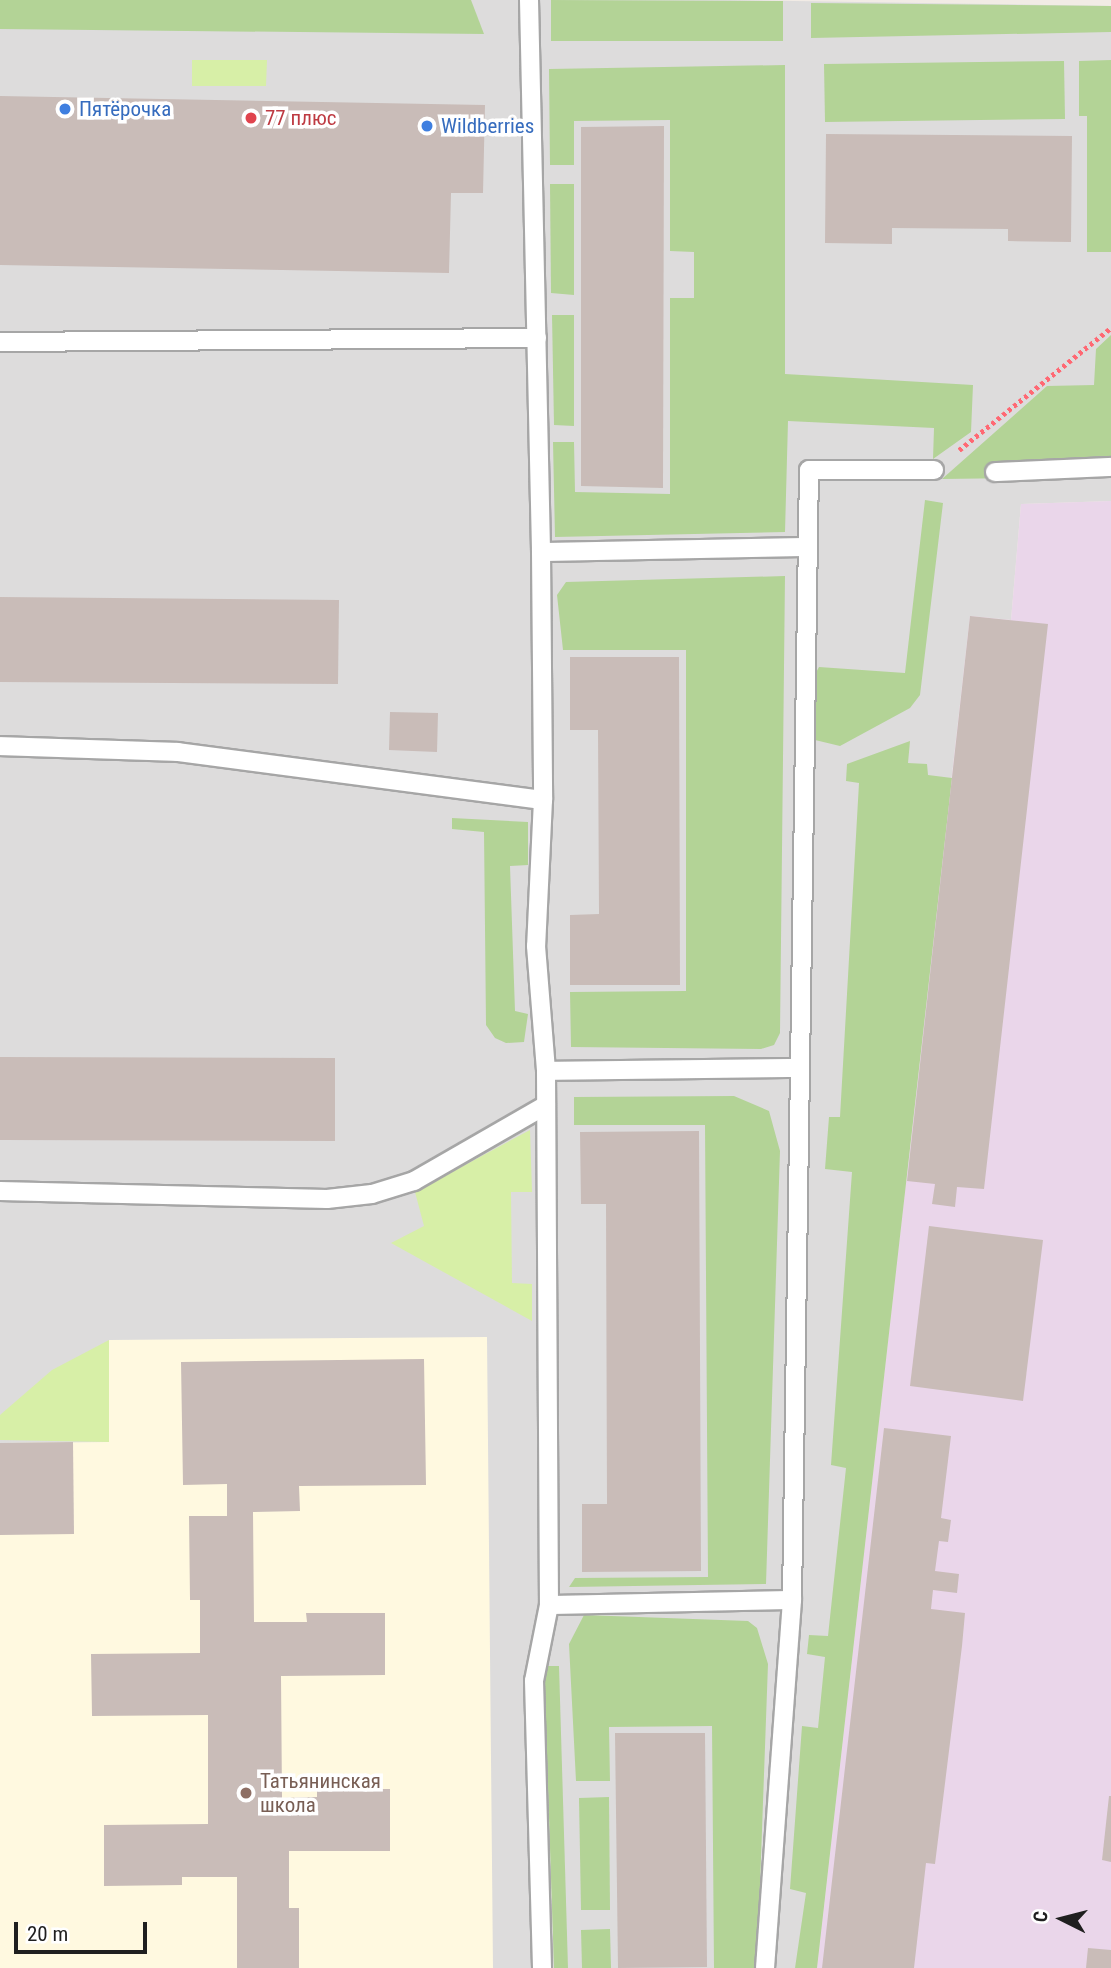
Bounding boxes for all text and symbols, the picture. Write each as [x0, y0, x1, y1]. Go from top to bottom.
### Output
place label: Пятёрочка [79, 96, 171, 122]
marker: Пятёрочка [57, 101, 73, 117]
place label: 77 плюс [265, 105, 336, 131]
marker: 77 плюс [243, 110, 259, 126]
place label: Wildberries [441, 113, 534, 139]
marker: Wildberries [419, 118, 435, 134]
place label: Татьянинская школа [260, 1768, 381, 1818]
marker: Татьянинская школа [238, 1785, 254, 1801]
north arrow [1027, 1884, 1097, 1954]
scale bar [18, 1909, 150, 1953]
text: С [1029, 1910, 1053, 1923]
text: 20 m [27, 1922, 68, 1946]

